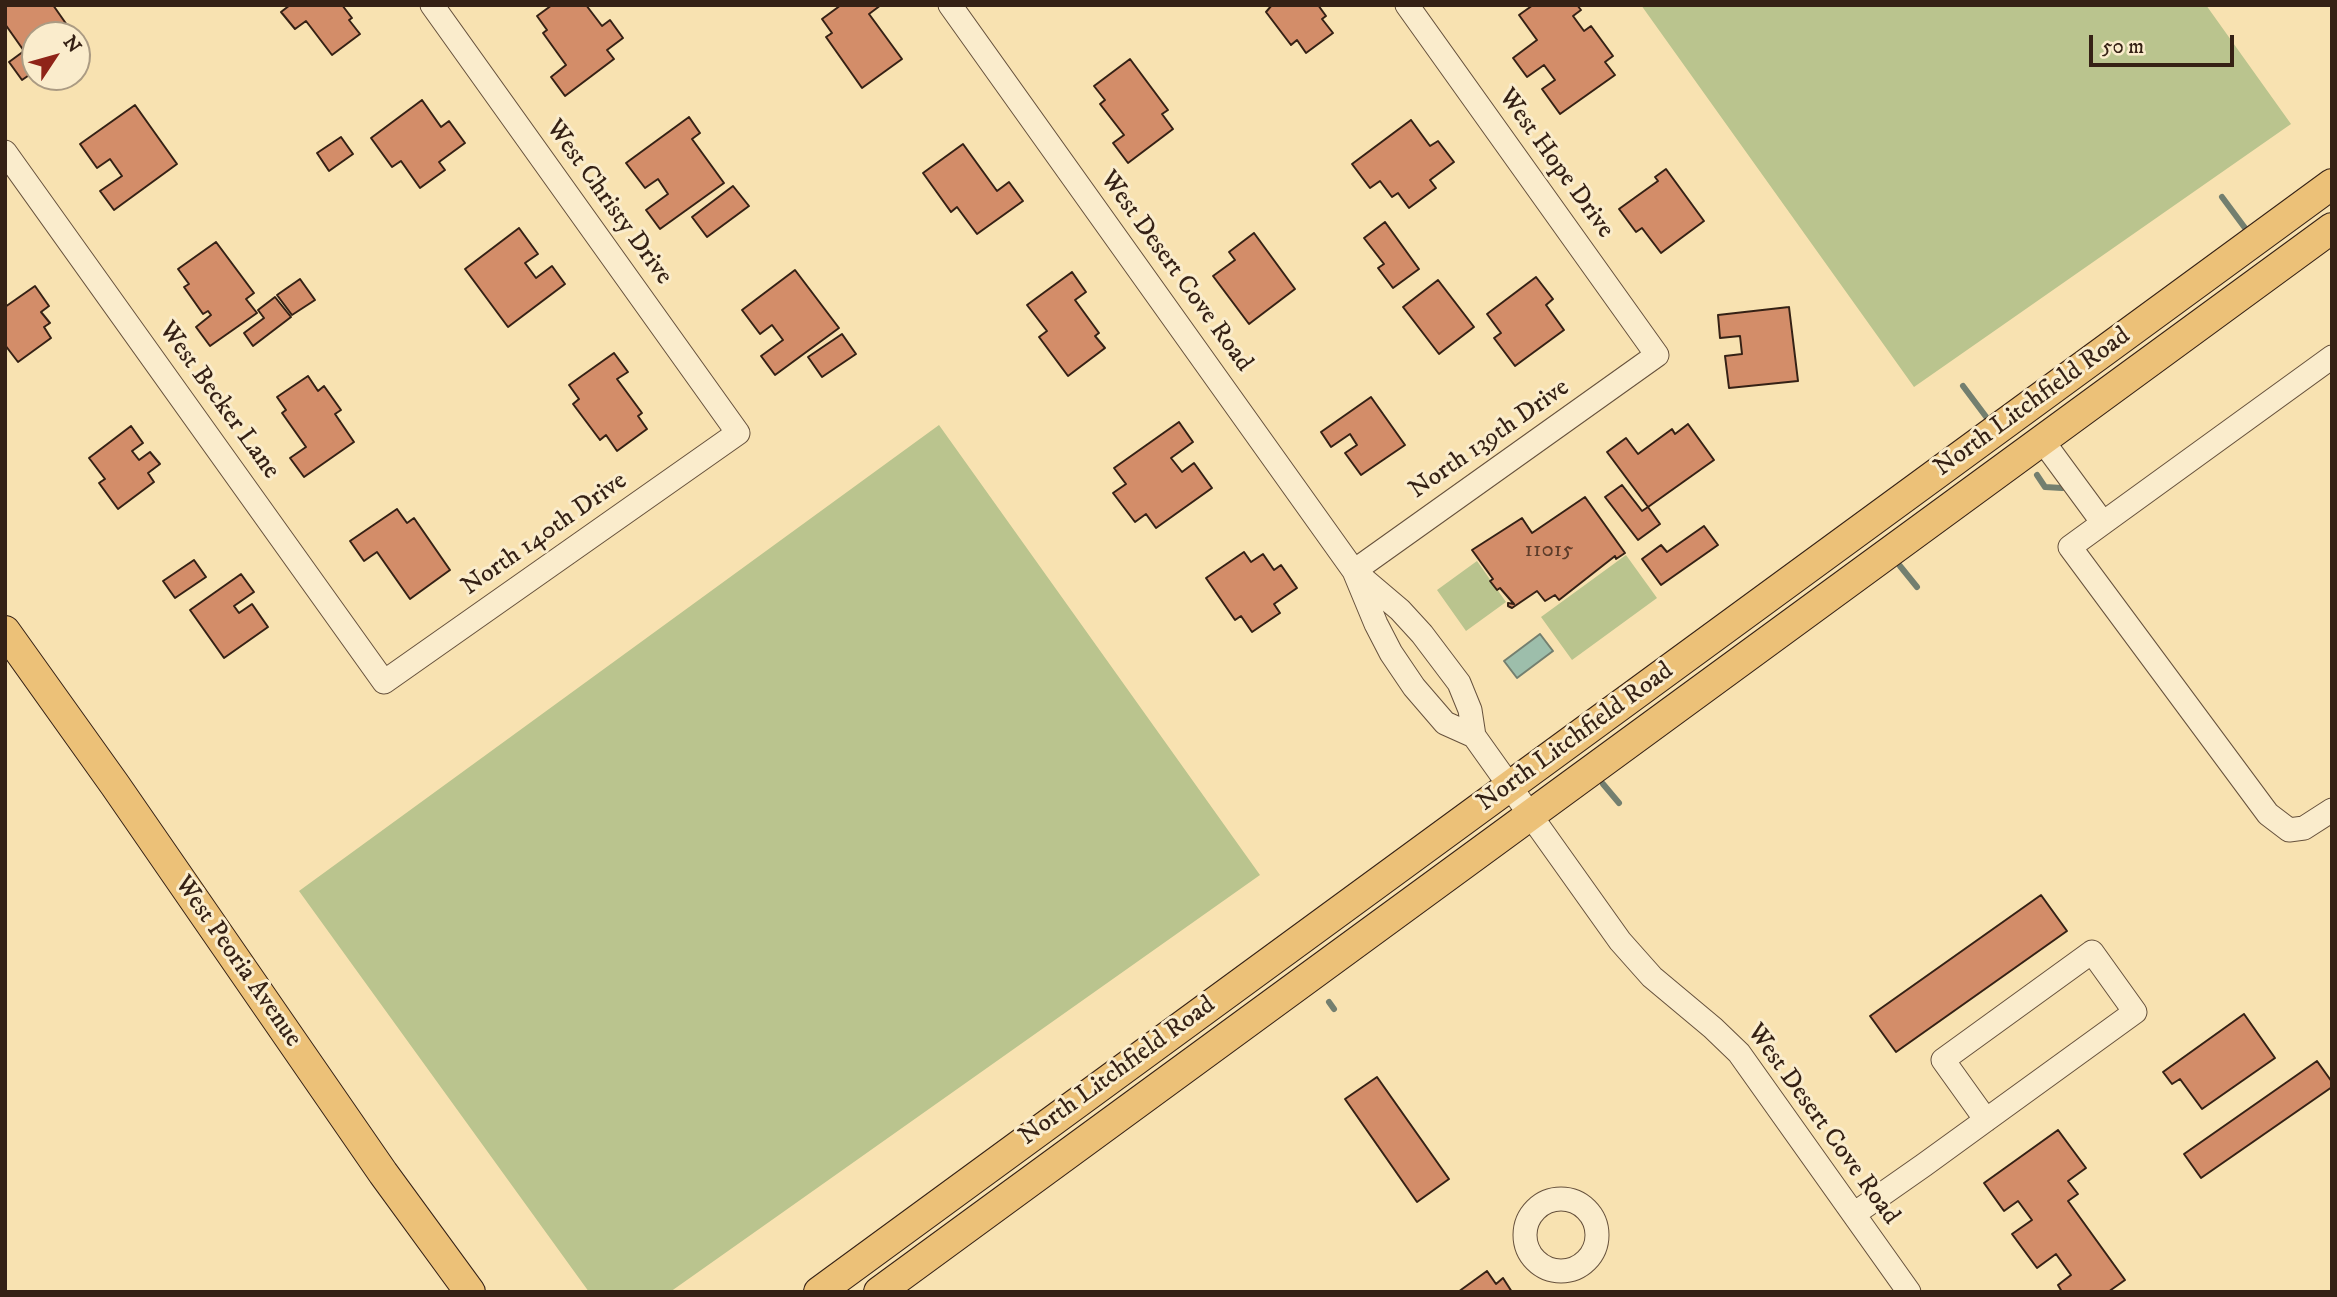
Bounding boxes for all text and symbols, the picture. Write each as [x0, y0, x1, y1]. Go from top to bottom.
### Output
north arrow [21, 21, 91, 91]
scale bar [2092, 21, 2237, 65]
text: N [58, 31, 86, 58]
text: 50 m [2102, 34, 2144, 60]
street label: West Hope Drive [1490, 83, 1620, 245]
street label: West Christy Drive [538, 115, 678, 291]
street label: West Desert Cove Road [1092, 166, 1258, 378]
street label: West Becker Lane [150, 316, 286, 486]
street label: North Litchfield Road [1929, 321, 2137, 485]
street label: North 139th Drive [1404, 373, 1576, 507]
street label: North 140th Drive [456, 466, 634, 604]
house number: 11015 [1525, 537, 1573, 565]
street label: North Litchfield Road [1472, 656, 1680, 820]
street label: West Peoria Avenue [166, 870, 308, 1054]
street label: North Litchfield Road [1014, 990, 1222, 1154]
street label: West Desert Cove Road [1739, 1019, 1905, 1231]

